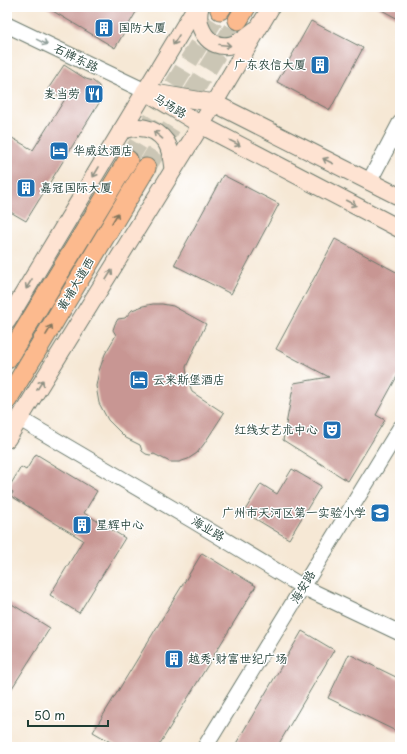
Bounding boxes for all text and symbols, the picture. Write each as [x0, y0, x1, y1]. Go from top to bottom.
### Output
building icon: 国防大厦 [93, 17, 115, 39]
place label: 国防大厦 [118, 18, 166, 36]
one-way arrow [172, 34, 180, 45]
street label: 石牌东路 [51, 38, 102, 76]
one-way arrow [36, 39, 48, 46]
one-way arrow [218, 41, 231, 48]
building icon: 广东农信大厦 [309, 54, 331, 76]
place label: 广东农信大厦 [234, 55, 306, 73]
restaurant icon: 麦当劳 [83, 83, 105, 105]
place label: 麦当劳 [44, 84, 80, 102]
street label: 马场路 [150, 88, 191, 122]
one-way arrow [153, 130, 163, 139]
hotel icon: 华威达酒店 [48, 140, 70, 162]
one-way arrow [229, 140, 241, 147]
place label: 华威达酒店 [73, 141, 133, 159]
one-way arrow [322, 157, 334, 164]
one-way arrow [92, 166, 100, 178]
building icon: 嘉冠国际大厦 [15, 177, 37, 199]
place label: 嘉冠国际大厦 [40, 178, 112, 196]
one-way arrow [344, 200, 356, 207]
one-way arrow [112, 212, 120, 224]
street label: 黄埔大道西 [52, 253, 98, 314]
one-way arrow [105, 269, 113, 281]
one-way arrow [25, 278, 33, 290]
one-way arrow [45, 324, 53, 336]
hotel icon: 云来斯堡酒店 [128, 369, 150, 391]
place label: 云来斯堡酒店 [153, 370, 225, 388]
one-way arrow [37, 379, 45, 391]
theatre icon: 红线女艺术中心 [321, 419, 343, 441]
place label: 红线女艺术中心 [234, 420, 318, 438]
school or university icon: 广州市天河区第一实验小学 [369, 502, 391, 524]
place label: 广州市天河区第一实验小学 [222, 503, 366, 521]
street label: 海业路 [188, 511, 229, 545]
building icon: 星辉中心 [71, 514, 93, 536]
place label: 星辉中心 [96, 515, 144, 533]
street label: 海安路 [285, 566, 319, 607]
building icon: 越秀·财富世纪广场 [163, 648, 185, 670]
place label: 越秀·财富世纪广场 [188, 649, 287, 667]
scale bar [28, 702, 108, 728]
text: 50 m [34, 706, 65, 724]

